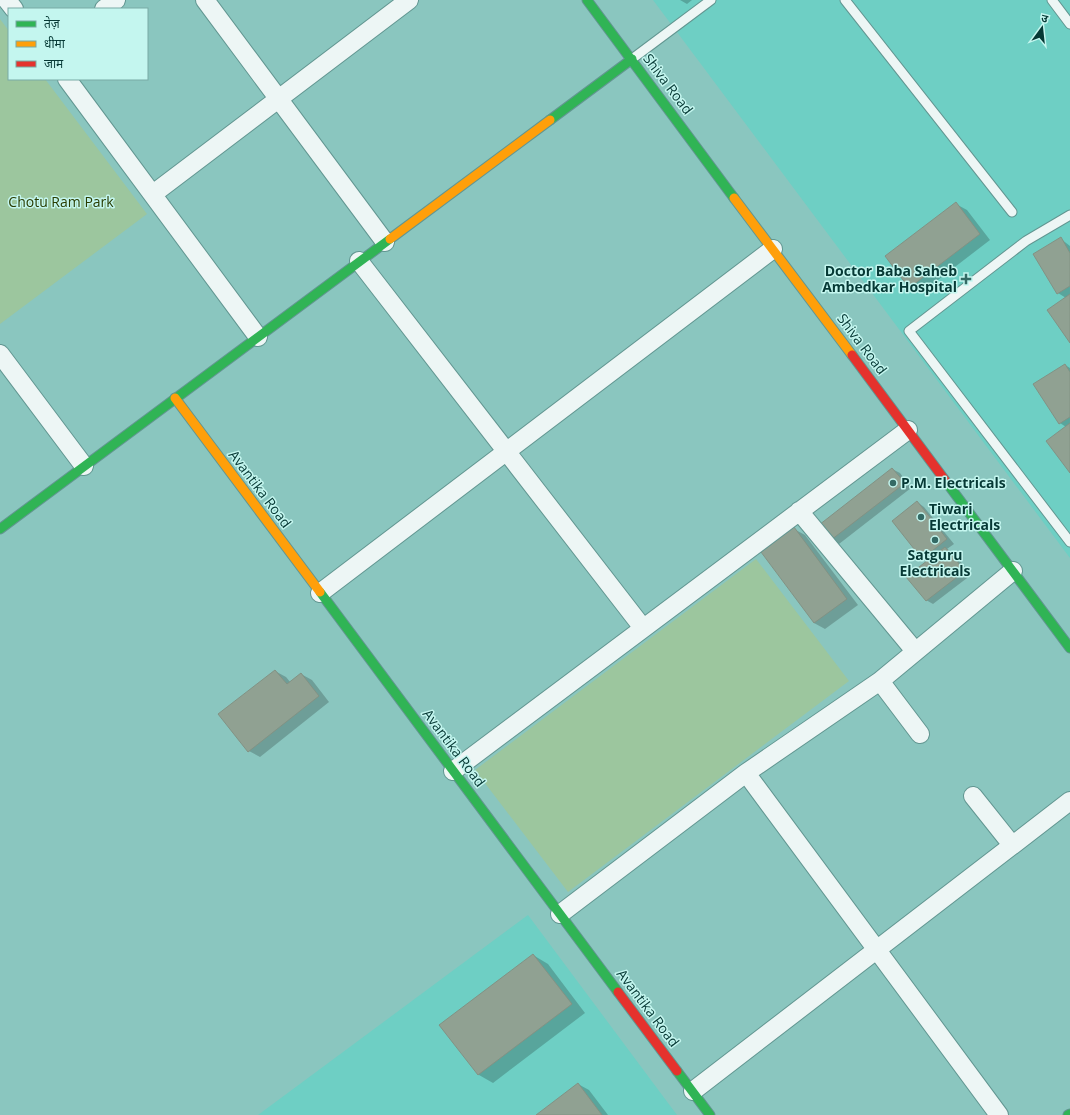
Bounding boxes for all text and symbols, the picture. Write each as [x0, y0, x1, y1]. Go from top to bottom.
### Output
legend [8, 8, 148, 80]
north arrow [1022, 8, 1062, 48]
text: उ [1040, 10, 1050, 26]
text: तेज़ [44, 15, 61, 32]
text: धीमा [44, 35, 66, 52]
street label: Shiva Road [639, 49, 698, 118]
text: जाम [44, 55, 64, 72]
park label: Chotu Ram Park [8, 192, 114, 211]
place label: Doctor Baba Saheb Ambedkar Hospital [822, 261, 957, 296]
marker: Doctor Baba Saheb Ambedkar Hospital [960, 273, 972, 285]
street label: Shiva Road [833, 309, 892, 378]
street label: Avantika Road [225, 446, 296, 532]
place label: P.M. Electricals [901, 473, 1006, 492]
marker: P.M. Electricals [888, 478, 898, 488]
place label: Tiwari Electricals [929, 499, 1000, 534]
marker: Tiwari Electricals [916, 512, 926, 522]
marker: Satguru Electricals [930, 535, 940, 545]
place label: Satguru Electricals [899, 545, 971, 580]
street label: Avantika Road [419, 705, 490, 791]
street label: Avantika Road [613, 965, 684, 1051]

